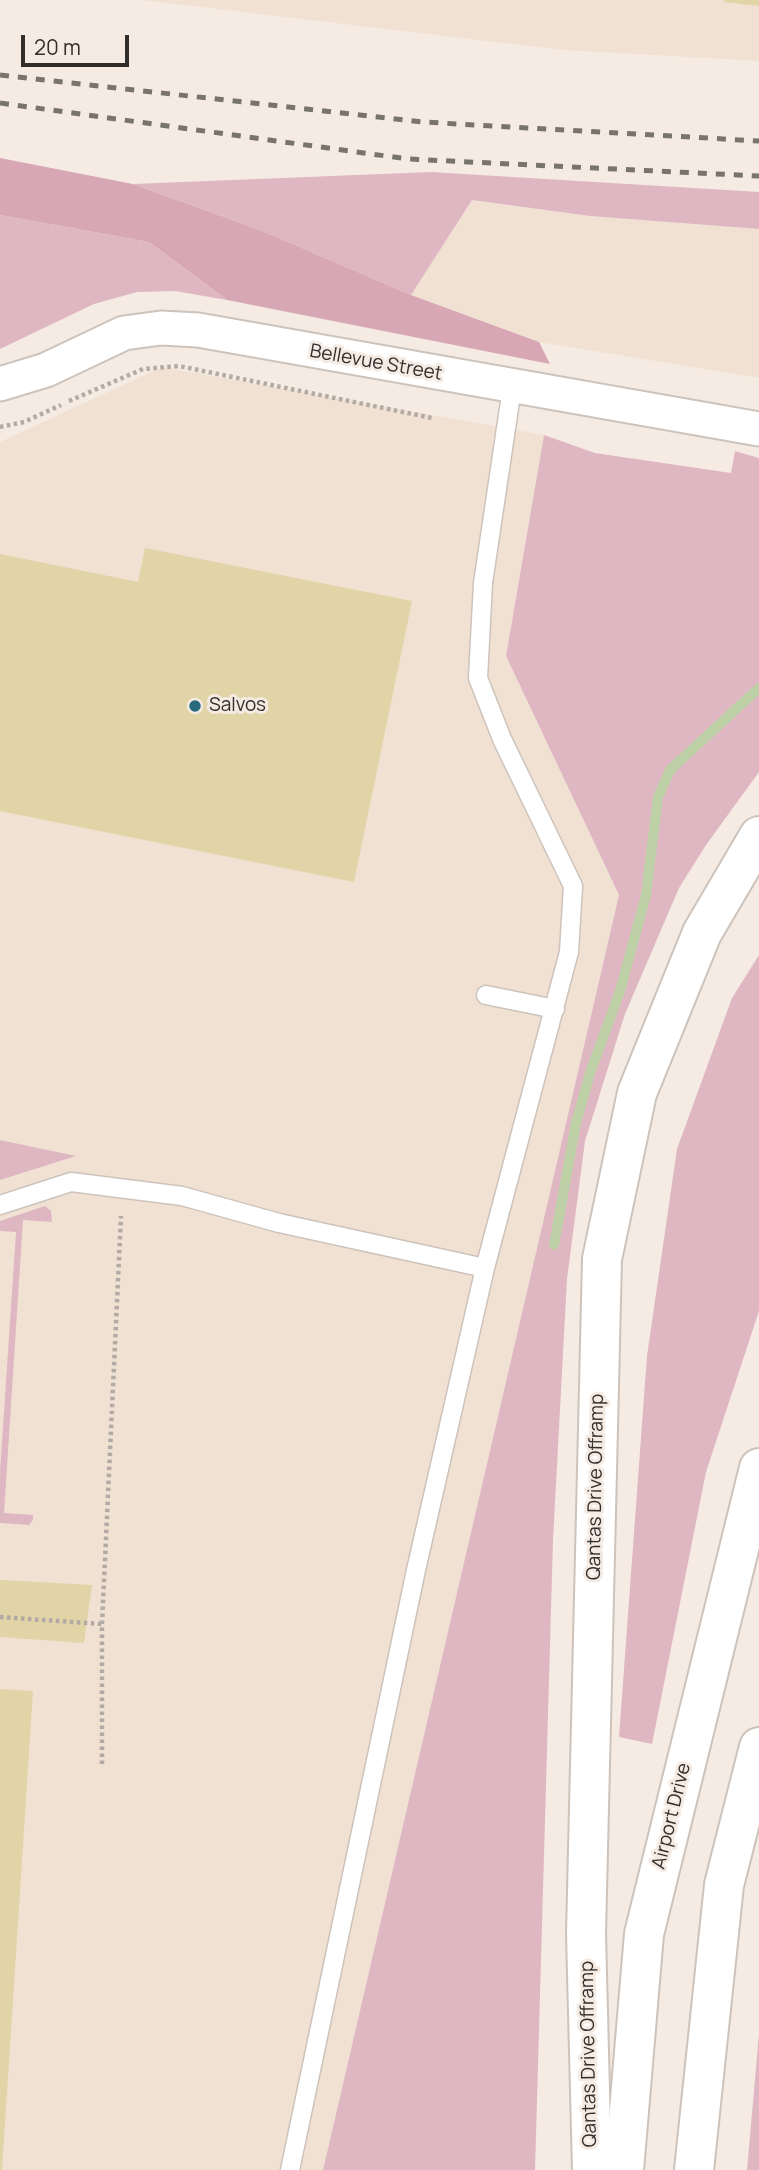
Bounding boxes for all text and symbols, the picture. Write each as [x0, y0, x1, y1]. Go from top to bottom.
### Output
scale bar [24, 21, 133, 65]
text: 20 m [34, 33, 81, 61]
street label: Bellevue Street [308, 340, 444, 386]
place label: Salvos [209, 695, 266, 717]
marker: Salvos [187, 698, 203, 714]
street label: Qantas Drive Offramp [583, 1394, 609, 1580]
street label: Airport Drive [648, 1761, 696, 1871]
street label: Qantas Drive Offramp [576, 1961, 602, 2147]

